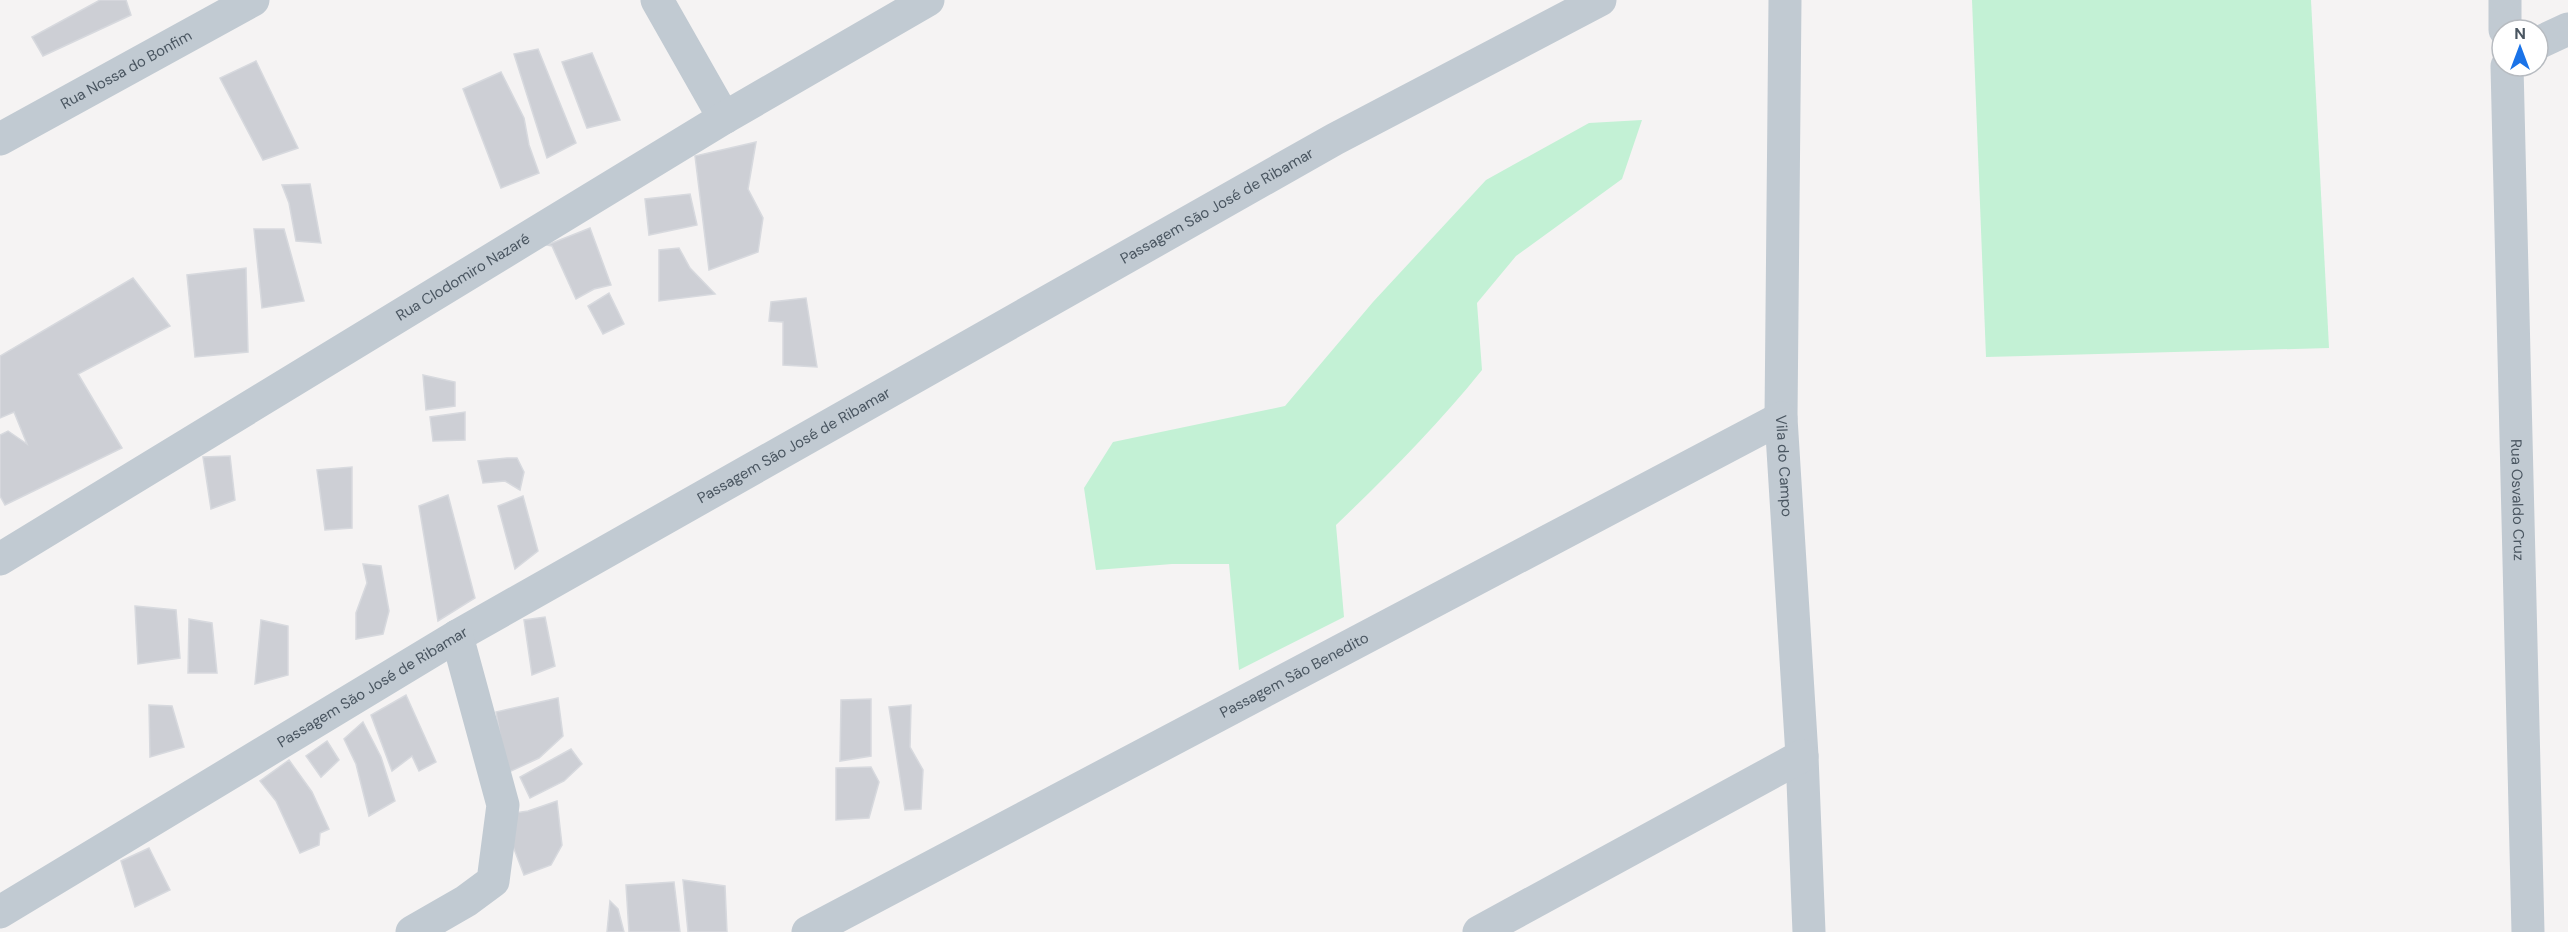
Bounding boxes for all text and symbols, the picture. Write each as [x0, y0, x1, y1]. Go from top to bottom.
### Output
north arrow [2490, 18, 2550, 78]
text: N [2514, 23, 2526, 44]
street label: Rua Nossa do Bonfim [57, 26, 195, 114]
street label: Passagem São José de Ribamar [1117, 143, 1318, 269]
street label: Rua Clodomiro Nazaré [392, 229, 534, 326]
street label: Passagem São José de Ribamar [694, 382, 895, 508]
street label: Vila do Campo [1771, 414, 1797, 518]
street label: Rua Osvaldo Cruz [2506, 439, 2529, 561]
street label: Passagem São José de Ribamar [273, 622, 472, 752]
street label: Passagem São Benedito [1216, 627, 1372, 723]

